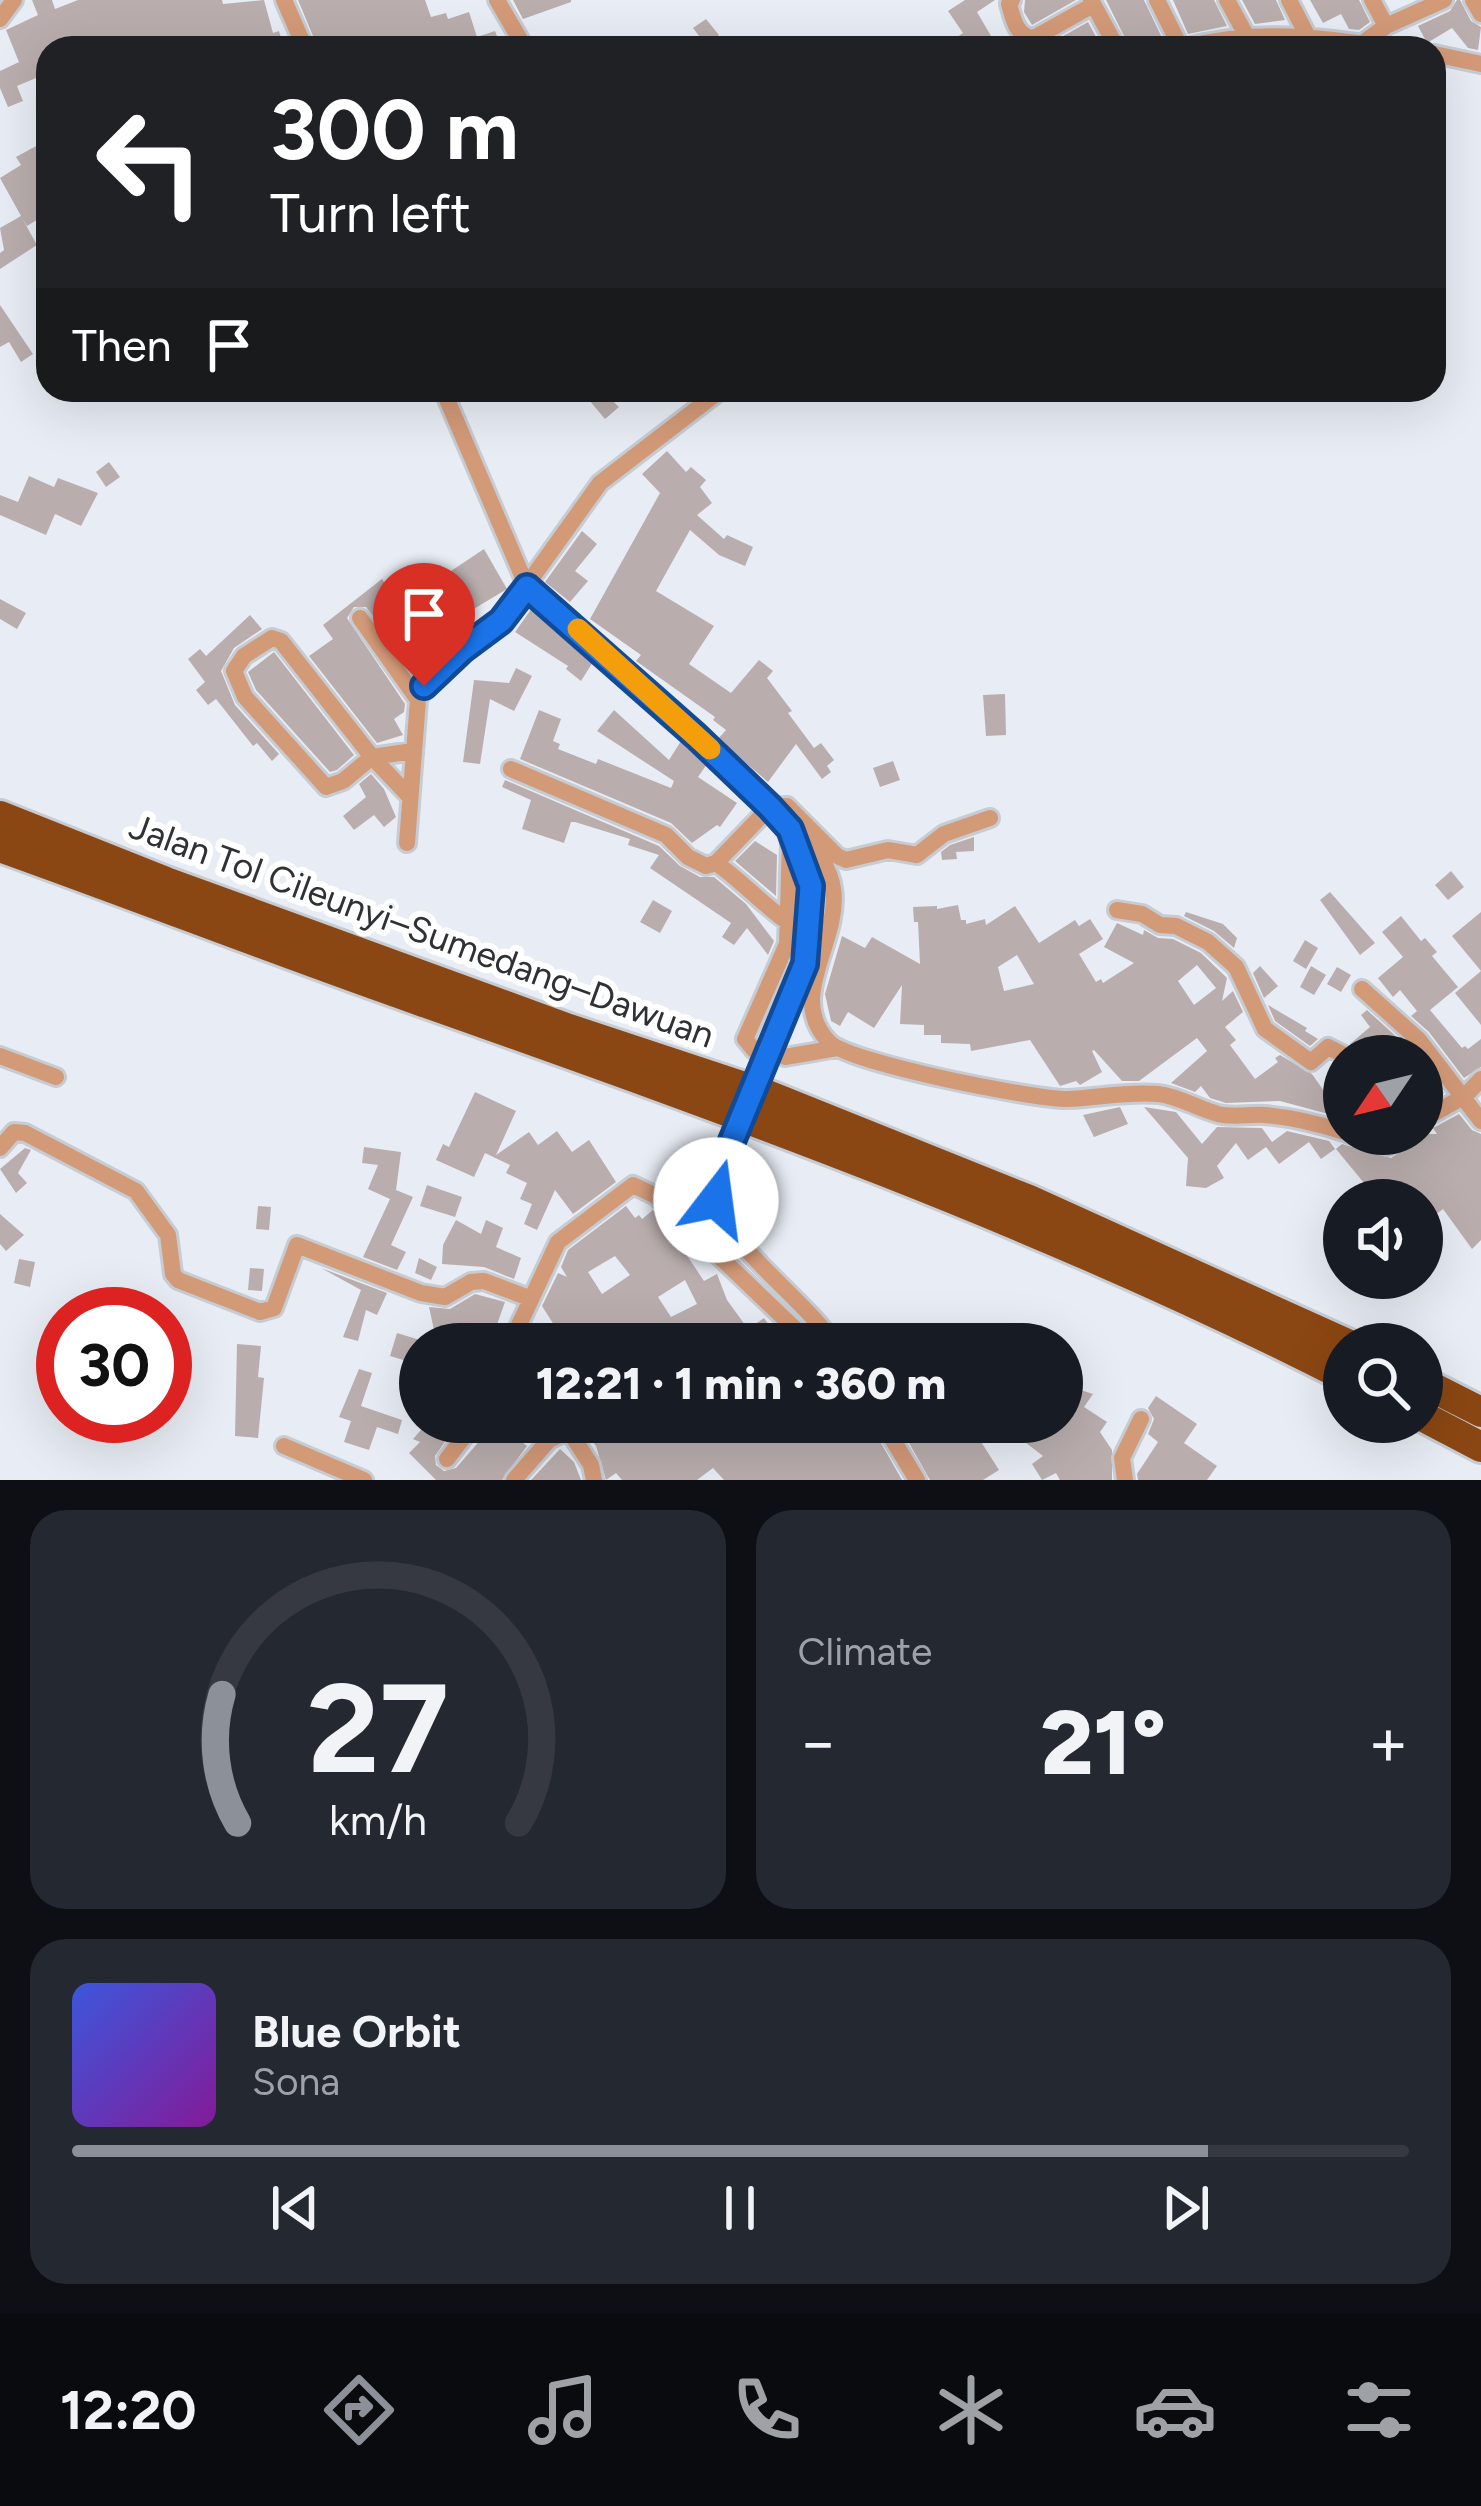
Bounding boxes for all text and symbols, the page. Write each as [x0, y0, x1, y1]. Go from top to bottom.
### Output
text: 300 m [270, 79, 519, 180]
icon: left [72, 84, 228, 240]
text: Turn left [270, 181, 471, 246]
icon: arrive [196, 312, 262, 378]
text: Then [72, 318, 172, 372]
pin [373, 563, 475, 686]
icon: arrive [391, 581, 457, 647]
street label: Jalan Tol Cileunyi–Sumedang–Dawuan [124, 804, 720, 1057]
north arrow [1323, 1035, 1443, 1155]
map controls [1323, 1035, 1443, 1443]
position arrow [653, 1137, 779, 1263]
button: sound [1323, 1179, 1443, 1299]
speed limit sign: 30 [36, 1287, 192, 1443]
button: search [1323, 1323, 1443, 1443]
text: 12:21 · 1 min · 360 m [536, 1356, 946, 1410]
text: Climate [798, 1628, 932, 1675]
text: 27 [307, 1653, 449, 1803]
text: 21° [1040, 1688, 1166, 1797]
text: − [798, 1702, 839, 1782]
text: + [1368, 1702, 1409, 1782]
text: km/h [329, 1793, 427, 1845]
text: Blue Orbit [252, 2004, 461, 2058]
text: Sona [252, 2058, 340, 2105]
icon: previous [262, 2175, 328, 2241]
icon: pause [707, 2175, 773, 2241]
icon: next [1153, 2175, 1219, 2241]
icon: directions [317, 2368, 401, 2452]
icon: music [521, 2368, 605, 2452]
icon: phone [725, 2368, 809, 2452]
icon: climate [929, 2368, 1013, 2452]
icon: car [1133, 2368, 1217, 2452]
icon: filters [1337, 2368, 1421, 2452]
text: 12:20 [60, 2378, 197, 2443]

